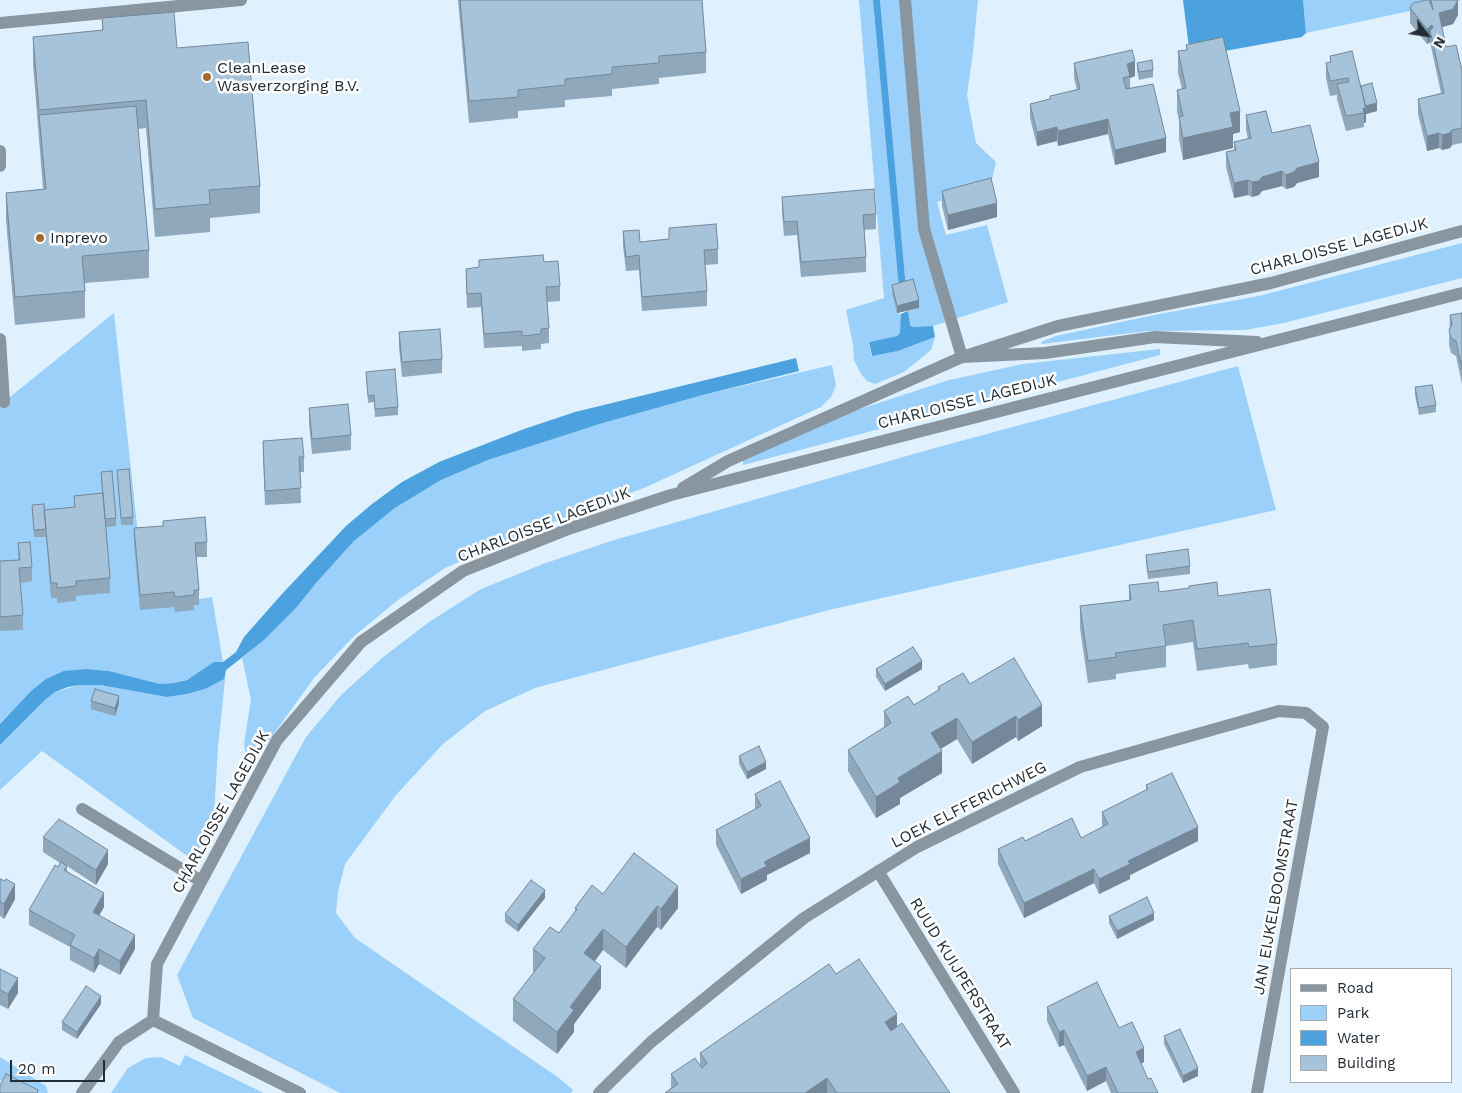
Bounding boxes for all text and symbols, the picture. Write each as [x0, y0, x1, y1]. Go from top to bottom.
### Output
north arrow [1402, 10, 1452, 60]
text: N [1430, 34, 1449, 51]
place label: CleanLease Wasverzorging B.V. [217, 58, 359, 96]
marker: CleanLease Wasverzorging B.V. [201, 71, 213, 83]
street label: CHARLOISSE LAGEDIJK [1248, 214, 1430, 280]
place label: Inprevo [50, 228, 108, 248]
marker: Inprevo [34, 232, 46, 244]
street label: CHARLOISSE LAGEDIJK [876, 371, 1058, 433]
street label: CHARLOISSE LAGEDIJK [455, 483, 633, 567]
street label: CHARLOISSE LAGEDIJK [168, 727, 274, 897]
street label: LOEK ELFFERICHWEG [888, 757, 1050, 853]
street label: JAN EIJKELBOOMSTRAAT [1249, 798, 1303, 996]
street label: RUUD KUIJPERSTRAAT [905, 894, 1015, 1054]
legend [1290, 968, 1452, 1083]
text: Road [1337, 979, 1374, 997]
text: Park [1337, 1004, 1369, 1022]
text: Water [1337, 1029, 1380, 1047]
scale bar [12, 1050, 108, 1082]
text: Building [1337, 1054, 1395, 1072]
text: 20 m [18, 1060, 56, 1078]

